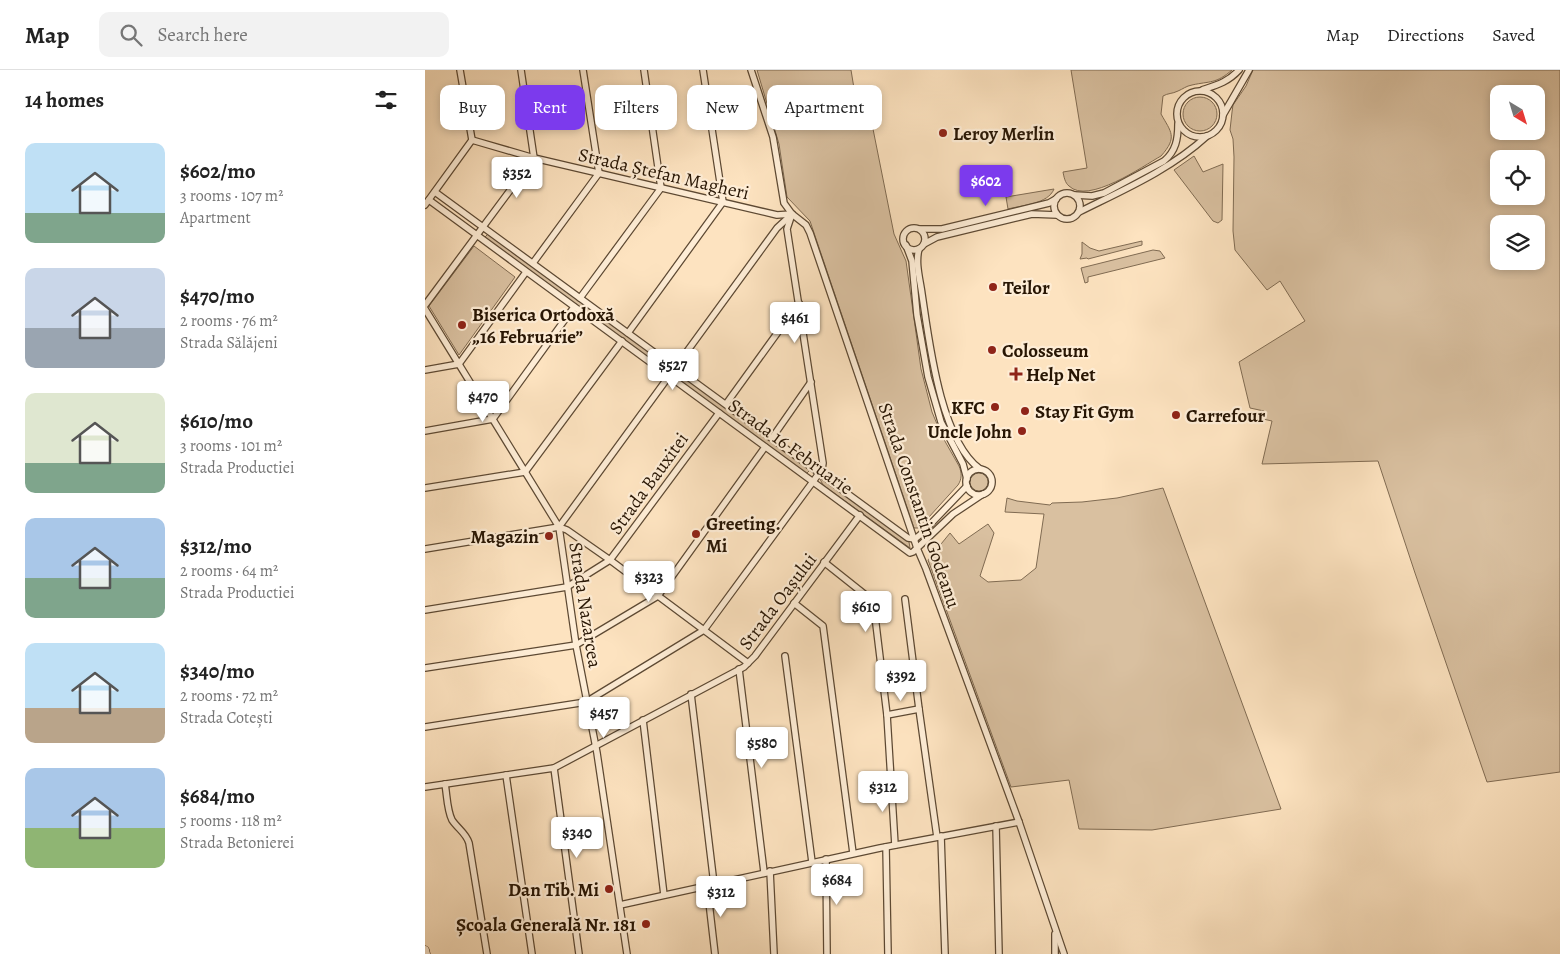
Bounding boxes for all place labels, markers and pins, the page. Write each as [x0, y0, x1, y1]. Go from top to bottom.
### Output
place label: Leroy Merlin [953, 121, 1055, 147]
marker: Leroy Merlin [937, 127, 949, 139]
pin: $352 [487, 156, 547, 199]
pin: $602 [956, 164, 1016, 207]
place label: Teilor [1003, 275, 1050, 301]
marker: Teilor [987, 281, 999, 293]
place label: Biserica Ortodoxă „16 Februarie” [472, 302, 615, 350]
pin: $461 [765, 302, 825, 344]
marker: Biserica Ortodoxă „16 Februarie” [456, 319, 468, 331]
place label: Colosseum [1002, 338, 1089, 364]
marker: Colosseum [986, 344, 998, 356]
pin: $527 [643, 348, 703, 391]
place label: Help Net [1026, 362, 1096, 388]
marker: Help Net [1010, 368, 1022, 380]
pin: $470 [453, 380, 513, 423]
place label: KFC [951, 395, 985, 421]
place label: Stay Fit Gym [1035, 399, 1134, 425]
marker: KFC [989, 401, 1001, 413]
place label: Carrefour [1186, 403, 1266, 429]
marker: Stay Fit Gym [1019, 405, 1031, 417]
marker: Carrefour [1170, 409, 1182, 421]
place label: Uncle John [927, 419, 1012, 445]
marker: Uncle John [1016, 425, 1028, 437]
place label: Greeting. Mi [706, 511, 781, 559]
place label: Magazin [470, 524, 539, 550]
marker: Greeting. Mi [690, 528, 702, 540]
marker: Magazin [543, 530, 555, 542]
pin: $323 [619, 560, 679, 603]
pin: $610 [836, 590, 896, 633]
pin: $392 [871, 660, 931, 702]
pin: $457 [574, 696, 634, 739]
pin: $580 [732, 726, 792, 769]
pin: $312 [853, 770, 913, 813]
pin: $340 [547, 816, 607, 859]
pin: $684 [807, 864, 867, 906]
pin: $312 [691, 876, 751, 918]
place label: Dan Tib. Mi [508, 877, 599, 903]
marker: Dan Tib. Mi [603, 883, 615, 895]
place label: Școala Generală Nr. 181 [456, 912, 636, 938]
marker: Școala Generală Nr. 181 [640, 918, 652, 930]

